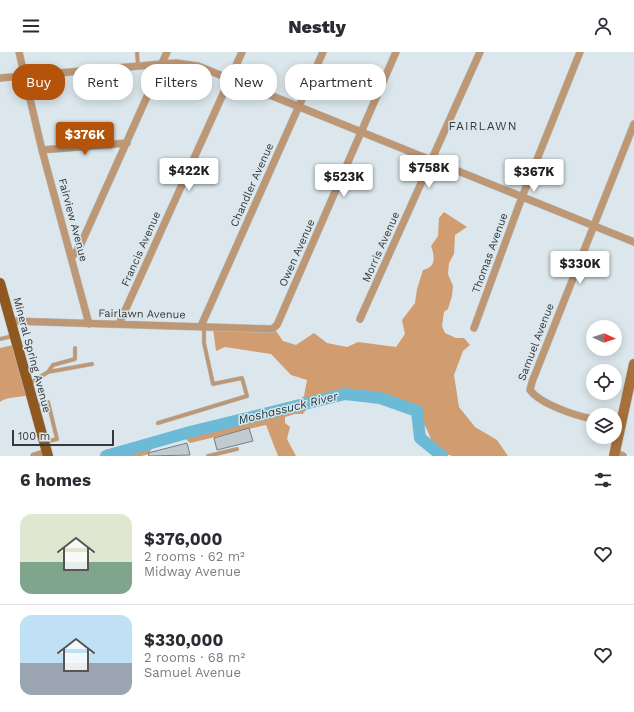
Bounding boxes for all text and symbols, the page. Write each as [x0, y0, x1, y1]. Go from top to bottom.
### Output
icon: menu [20, 15, 42, 37]
icon: person [592, 15, 614, 37]
text: Nestly [288, 16, 346, 37]
chip: Buy [12, 64, 65, 100]
chip: Rent [73, 64, 133, 100]
chip: Filters [141, 64, 212, 100]
chip: New [220, 64, 277, 100]
chip: Apartment [285, 64, 386, 100]
district label: FAIRLAWN [449, 119, 517, 133]
pin: $376K [57, 122, 113, 156]
text: $376K [65, 127, 105, 142]
street label: Chandler Avenue [228, 141, 276, 229]
pin: $758K [401, 155, 457, 189]
pin: $422K [161, 158, 217, 192]
pin: $367K [506, 159, 562, 193]
text: $758K [409, 160, 449, 175]
text: $422K [168, 163, 210, 178]
pin: $523K [316, 164, 372, 198]
text: $367K [514, 164, 554, 179]
text: $523K [324, 169, 364, 184]
street label: Fairview Avenue [56, 177, 90, 263]
street label: Francis Avenue [119, 209, 163, 289]
street label: Morris Avenue [360, 210, 402, 284]
street label: Thomas Avenue [469, 211, 511, 295]
street label: Owen Avenue [276, 217, 318, 289]
pin: $330K [552, 251, 608, 285]
text: $330K [559, 256, 601, 271]
street label: Mineral Spring Avenue [10, 296, 54, 414]
street label: Samuel Avenue [515, 301, 557, 383]
street label: Fairlawn Avenue [98, 307, 186, 321]
north arrow [586, 320, 622, 356]
map controls [586, 320, 622, 444]
button: locate [586, 364, 622, 400]
water label: Moshassuck River [237, 389, 341, 427]
button: layers [586, 408, 622, 444]
scale bar [12, 428, 114, 447]
text: 100 m [18, 430, 50, 443]
icon: filters [592, 469, 614, 491]
text: 6 homes [20, 470, 91, 490]
text: $376,000 [144, 529, 222, 549]
icon: home [52, 530, 100, 578]
icon: heart [592, 543, 614, 565]
text: 2 rooms · 62 m² [144, 549, 245, 564]
text: Midway Avenue [144, 564, 241, 579]
text: $330,000 [144, 630, 223, 650]
icon: home [52, 631, 100, 679]
icon: heart [592, 644, 614, 666]
text: 2 rooms · 68 m² [144, 650, 245, 665]
text: Samuel Avenue [144, 665, 241, 680]

